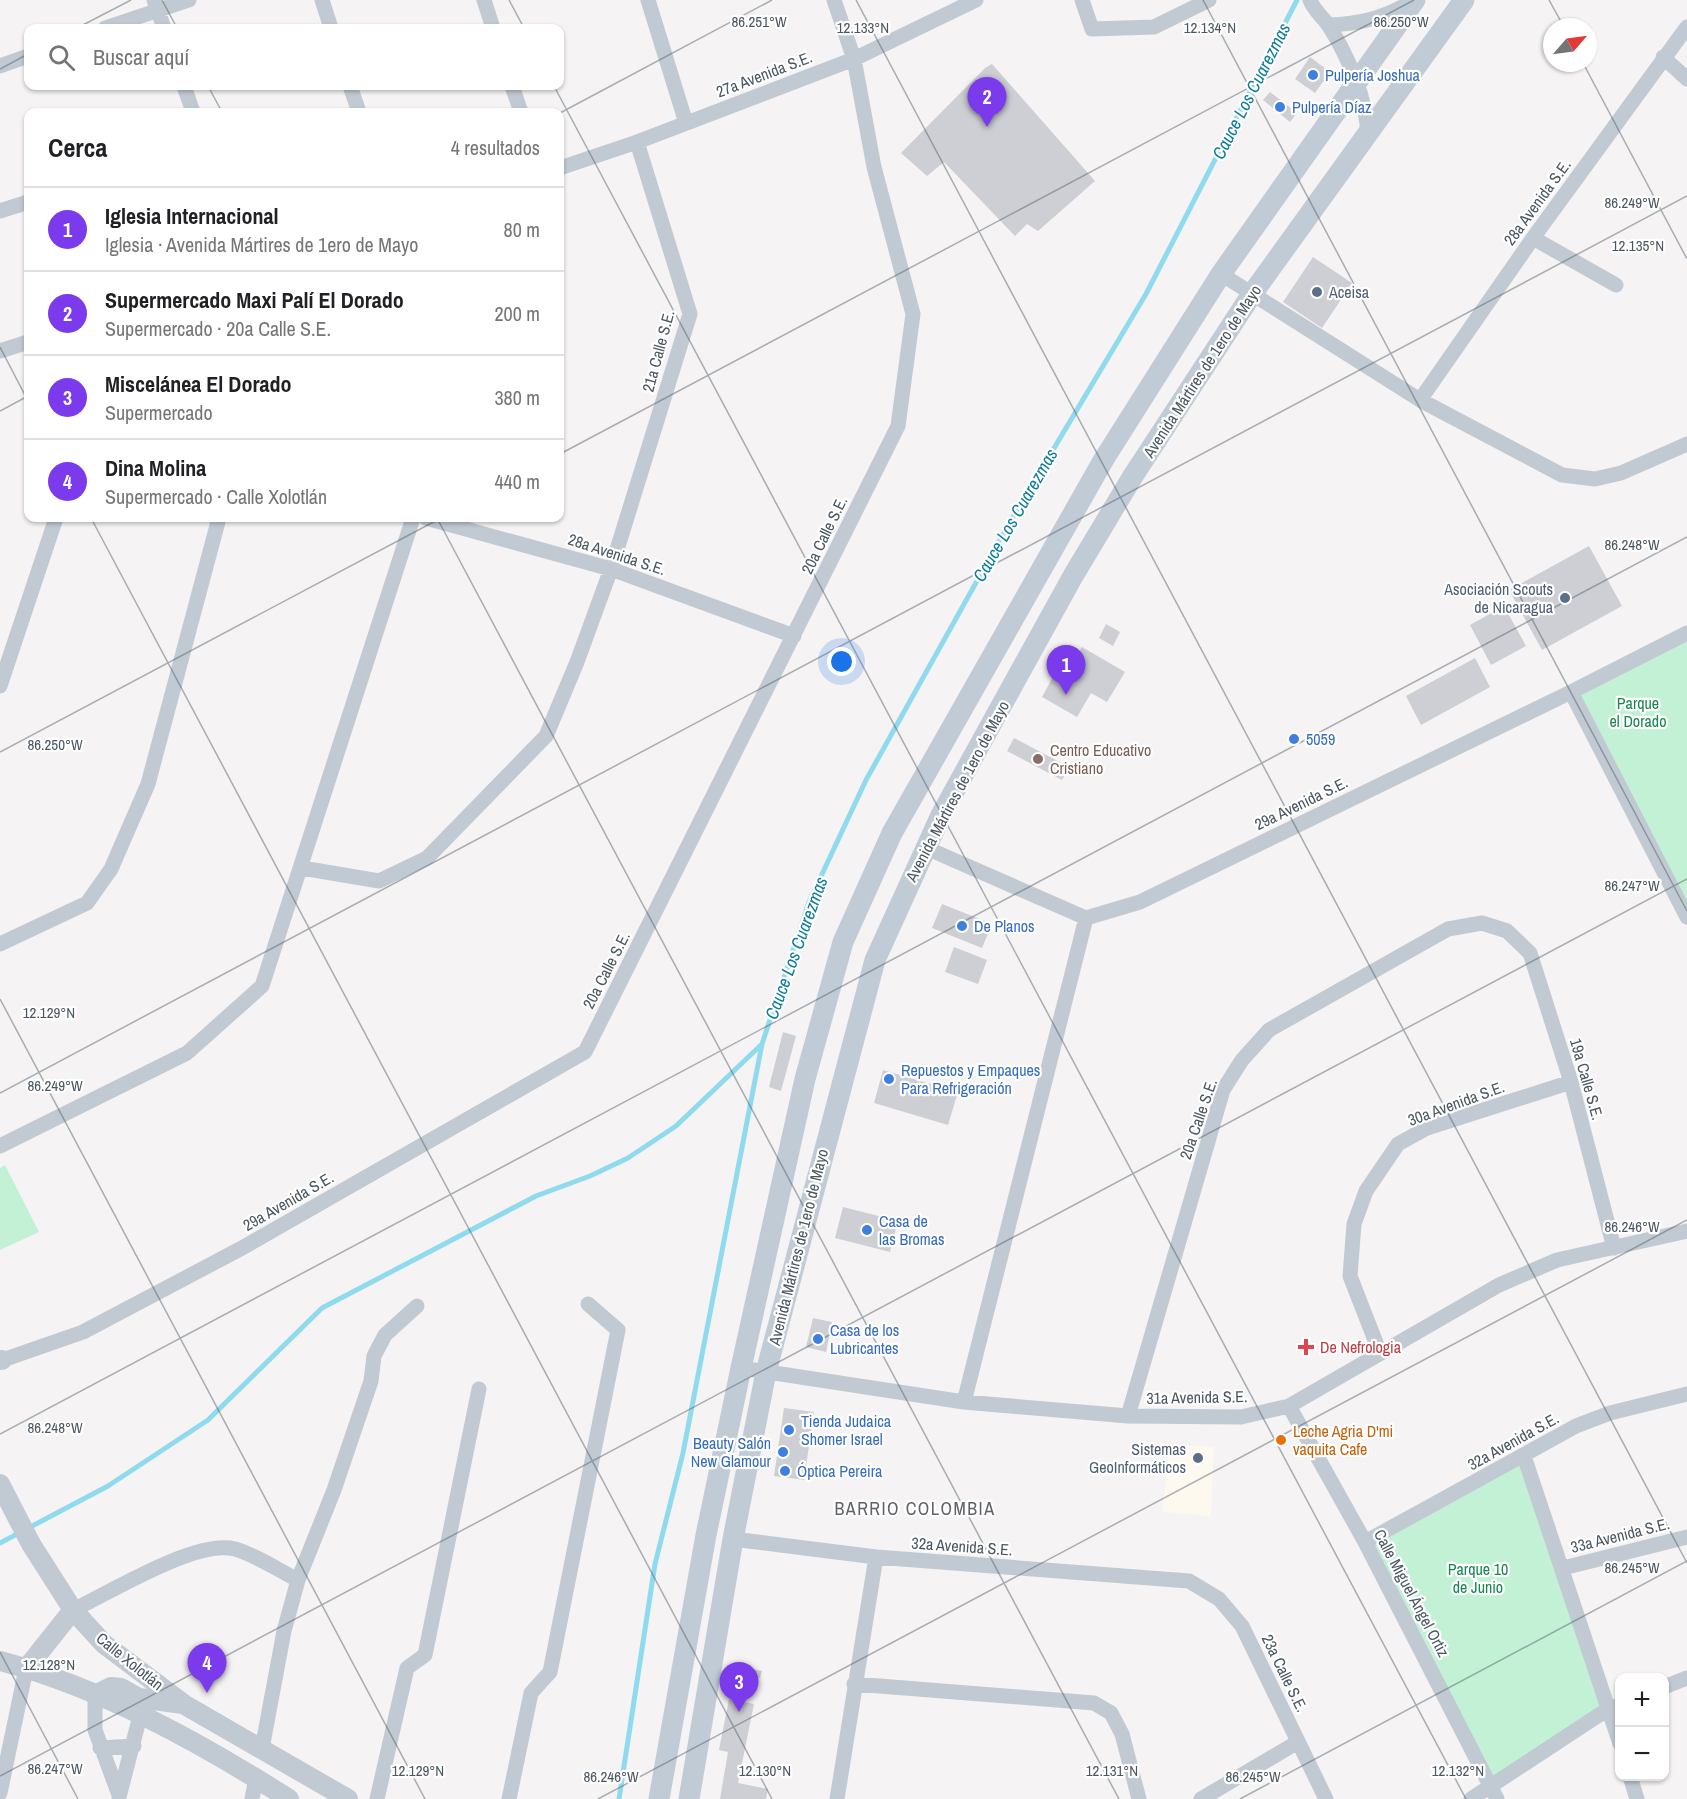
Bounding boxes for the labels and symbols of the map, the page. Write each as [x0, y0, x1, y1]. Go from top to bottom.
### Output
text: 86.251°W [731, 11, 787, 32]
text: 86.250°W [1373, 11, 1429, 32]
text: 12.133°N [837, 17, 889, 38]
text: 12.134°N [1184, 17, 1236, 38]
water label: Cauce Los Cuarezmas [1206, 18, 1296, 164]
north arrow [1543, 18, 1597, 72]
street label: 27a Avenida S.E. [713, 46, 815, 102]
place label: Pulpería Joshua [1325, 64, 1421, 86]
marker: Pulpería Joshua [1306, 68, 1320, 82]
pin: 2 [968, 78, 1006, 127]
place label: Pulpería Díaz [1292, 96, 1372, 118]
marker: Pulpería Díaz [1273, 100, 1287, 114]
street label: 28a Avenida S.E. [1498, 155, 1576, 249]
text: 86.249°W [1604, 192, 1660, 213]
text: 12.135°N [1612, 235, 1664, 256]
street label: Avenida Mártires de 1ero de Mayo [1137, 280, 1266, 462]
place label: Aceisa [1328, 281, 1370, 303]
marker: Aceisa [1310, 285, 1324, 299]
street label: 21a Calle S.E. [637, 308, 679, 394]
water label: Cauce Los Cuarezmas [967, 444, 1063, 586]
street label: 20a Calle S.E. [796, 492, 852, 578]
street label: 28a Avenida S.E. [565, 528, 669, 580]
text: 86.248°W [1604, 534, 1660, 555]
place label: Asociación Scouts de Nicaragua [1443, 578, 1554, 618]
marker: Asociación Scouts de Nicaragua [1558, 591, 1572, 605]
pin: 1 [1046, 646, 1086, 695]
your location [827, 647, 856, 676]
park label: Parque el Dorado [1610, 692, 1666, 732]
street label: Avenida Mártires de 1ero de Mayo [899, 697, 1014, 886]
place label: 5059 [1306, 728, 1335, 750]
marker: 5059 [1287, 732, 1301, 746]
text: 86.250°W [27, 734, 83, 755]
place label: Centro Educativo Cristiano [1050, 739, 1151, 779]
marker: Centro Educativo Cristiano [1031, 752, 1045, 766]
street label: 29a Avenida S.E. [1251, 771, 1351, 835]
water label: Cauce Los Cuarezmas [759, 873, 833, 1023]
text: 86.247°W [1604, 875, 1660, 896]
place label: De Planos [974, 915, 1035, 937]
marker: De Planos [955, 919, 969, 933]
street label: 20a Calle S.E. [577, 928, 635, 1012]
text: 12.129°N [23, 1002, 75, 1023]
street label: 19a Calle S.E. [1565, 1036, 1609, 1122]
place label: Repuestos y Empaques Para Refrigeración [901, 1059, 1040, 1099]
marker: Repuestos y Empaques Para Refrigeración [882, 1072, 896, 1086]
text: 86.249°W [27, 1075, 83, 1096]
street label: 30a Avenida S.E. [1405, 1075, 1507, 1131]
street label: 20a Calle S.E. [1174, 1076, 1222, 1162]
street label: Avenida Mártires de 1ero de Mayo [763, 1146, 833, 1349]
street label: 29a Avenida S.E. [239, 1166, 337, 1236]
place label: Casa de las Bromas [879, 1210, 945, 1250]
text: 86.246°W [1604, 1216, 1660, 1237]
marker: Casa de las Bromas [860, 1223, 874, 1237]
place label: Casa de los Lubricantes [830, 1319, 899, 1359]
marker: Casa de los Lubricantes [811, 1332, 825, 1346]
place label: De Nefrologia [1320, 1336, 1402, 1358]
marker: De Nefrologia [1297, 1338, 1315, 1356]
street label: 31a Avenida S.E. [1146, 1385, 1248, 1409]
street label: 32a Avenida S.E. [1463, 1407, 1563, 1475]
place label: Tienda Judaica Shomer Israel [801, 1410, 892, 1450]
text: 86.248°W [27, 1417, 83, 1438]
place label: Leche Agria D'mi vaquita Cafe [1293, 1420, 1393, 1460]
marker: Tienda Judaica Shomer Israel [782, 1423, 796, 1437]
place label: Beauty Salón New Glamour [691, 1432, 772, 1472]
marker: Leche Agria D'mi vaquita Cafe [1274, 1433, 1288, 1447]
place label: Sistemas GeoInformáticos [1089, 1438, 1186, 1478]
marker: Beauty Salón New Glamour [776, 1445, 790, 1459]
marker: Sistemas GeoInformáticos [1191, 1451, 1205, 1465]
place label: Óptica Pereira [797, 1460, 883, 1482]
marker: Óptica Pereira [778, 1464, 792, 1478]
district label: BARRIO COLOMBIA [834, 1496, 996, 1521]
street label: 33a Avenida S.E. [1568, 1512, 1672, 1558]
street label: Calle Miguel Ángel Ortiz [1369, 1525, 1455, 1661]
street label: 32a Avenida S.E. [911, 1531, 1013, 1561]
text: 86.245°W [1604, 1557, 1660, 1578]
park label: Parque 10 de Junio [1448, 1558, 1508, 1598]
street label: Calle Xolotlán [92, 1627, 168, 1695]
street label: 23a Calle S.E. [1257, 1630, 1313, 1716]
pin: 4 [188, 1644, 226, 1693]
text: 12.128°N [23, 1654, 75, 1675]
pin: 3 [720, 1662, 758, 1712]
text: 86.247°W [27, 1758, 83, 1779]
text: 12.129°N [392, 1760, 444, 1781]
text: 12.130°N [739, 1760, 791, 1781]
text: 12.131°N [1086, 1760, 1138, 1781]
text: 12.132°N [1432, 1760, 1484, 1781]
text: 86.246°W [583, 1766, 639, 1787]
text: 86.245°W [1225, 1766, 1281, 1787]

